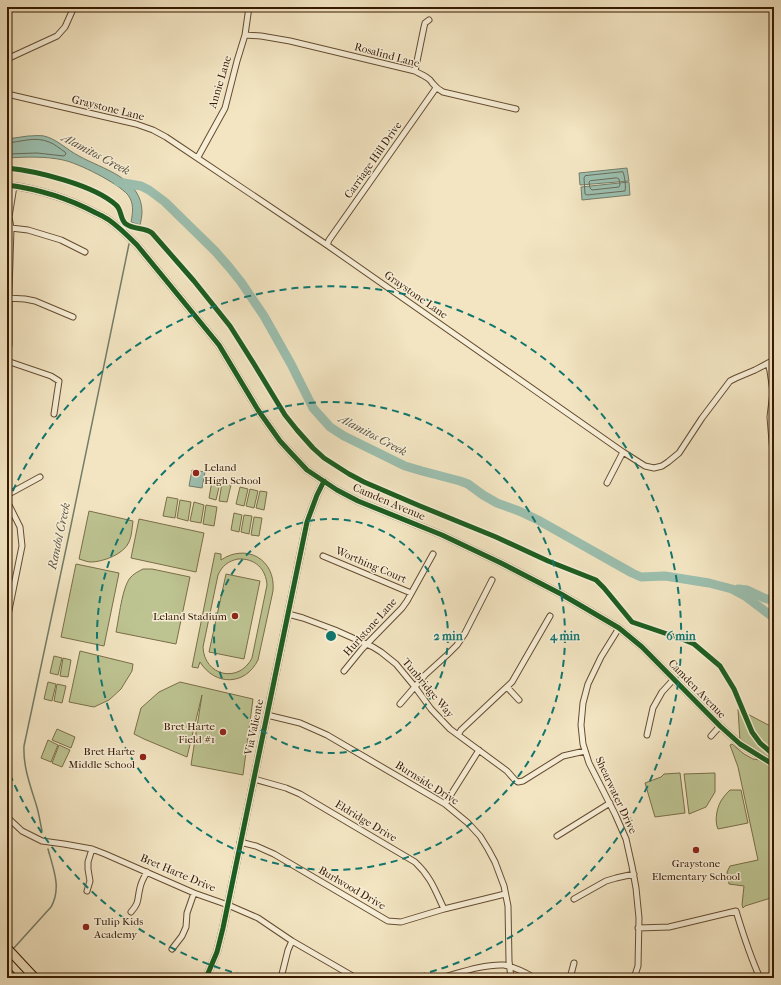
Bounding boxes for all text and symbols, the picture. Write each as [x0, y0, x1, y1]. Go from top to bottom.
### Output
street label: Rosalind Lane [353, 40, 422, 70]
street label: Annie Lane [206, 54, 234, 111]
street label: Graystone Lane [70, 93, 146, 123]
street label: Carriage Hill Drive [342, 118, 405, 201]
water label: Alamitos Creek [58, 129, 132, 178]
street label: Graystone Lane [382, 268, 451, 322]
water label: Alamitos Creek [335, 410, 409, 459]
place label: Leland High School [204, 461, 261, 487]
marker: Leland High School [191, 468, 201, 478]
street label: Camden Avenue [351, 481, 428, 523]
water label: Randol Creek [45, 501, 73, 572]
street label: Worthing Court [333, 544, 409, 586]
street label: Hurlstone Lane [341, 595, 400, 659]
place label: Leland Stadium [153, 610, 228, 623]
marker: Leland Stadium [230, 611, 240, 621]
centre of rings [324, 629, 338, 643]
text: 2 min [433, 629, 464, 643]
text: 4 min [549, 629, 581, 644]
text: 6 min [666, 629, 697, 643]
street label: Tunbridge Way [399, 656, 457, 721]
street label: Camden Avenue [665, 657, 729, 722]
street label: Via Valiente [242, 697, 266, 757]
place label: Bret Harte Field #1 [164, 720, 216, 746]
marker: Bret Harte Field #1 [218, 727, 228, 737]
place label: Bret Harte Middle School [68, 745, 136, 771]
marker: Bret Harte Middle School [138, 752, 148, 762]
street label: Shearwater Drive [592, 754, 640, 836]
street label: Burnside Drive [393, 758, 462, 808]
street label: Eldridge Drive [333, 797, 400, 845]
marker: Graystone Elementary School [691, 845, 701, 855]
street label: Bret Harte Drive [138, 851, 218, 895]
place label: Graystone Elementary School [652, 857, 740, 883]
street label: Burlwood Drive [316, 864, 388, 913]
place label: Tulip Kids Academy [93, 915, 143, 941]
marker: Tulip Kids Academy [81, 922, 91, 932]

